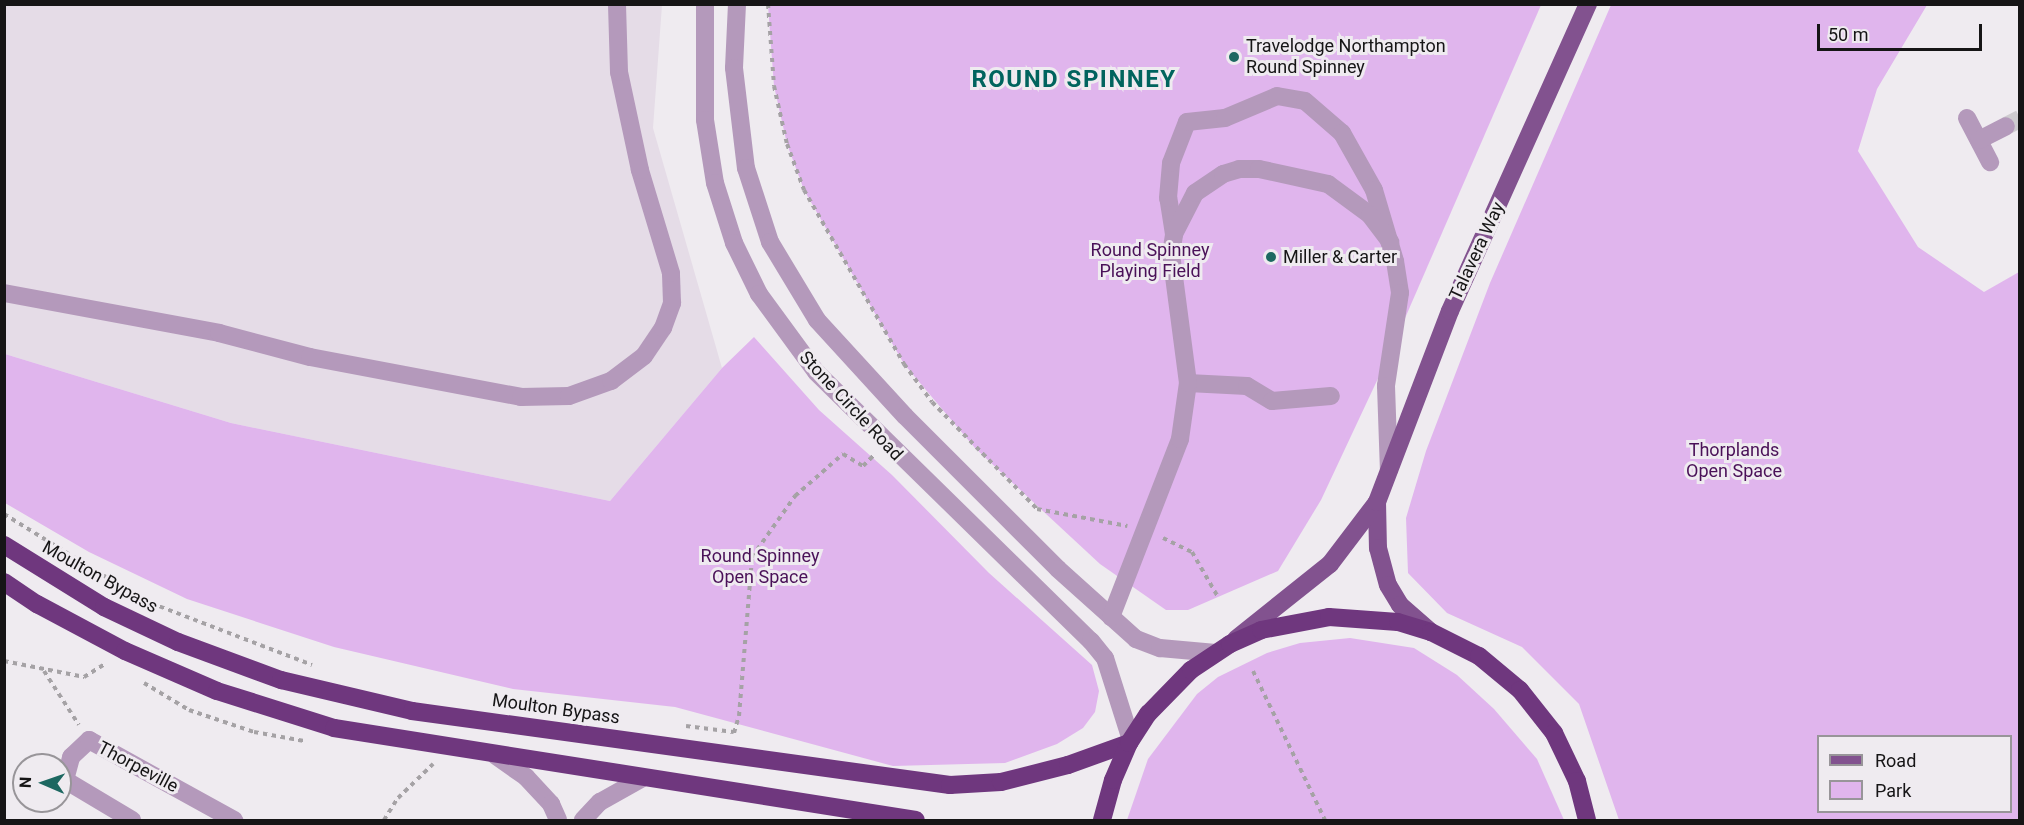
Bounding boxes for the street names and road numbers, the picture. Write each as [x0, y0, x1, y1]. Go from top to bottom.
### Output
street label: Talavera Way [1445, 199, 1509, 303]
street label: Stone Circle Road [795, 347, 907, 465]
street label: Moulton Bypass [38, 536, 162, 618]
street label: Moulton Bypass [491, 689, 621, 729]
street label: Thorpeville [94, 737, 182, 797]

